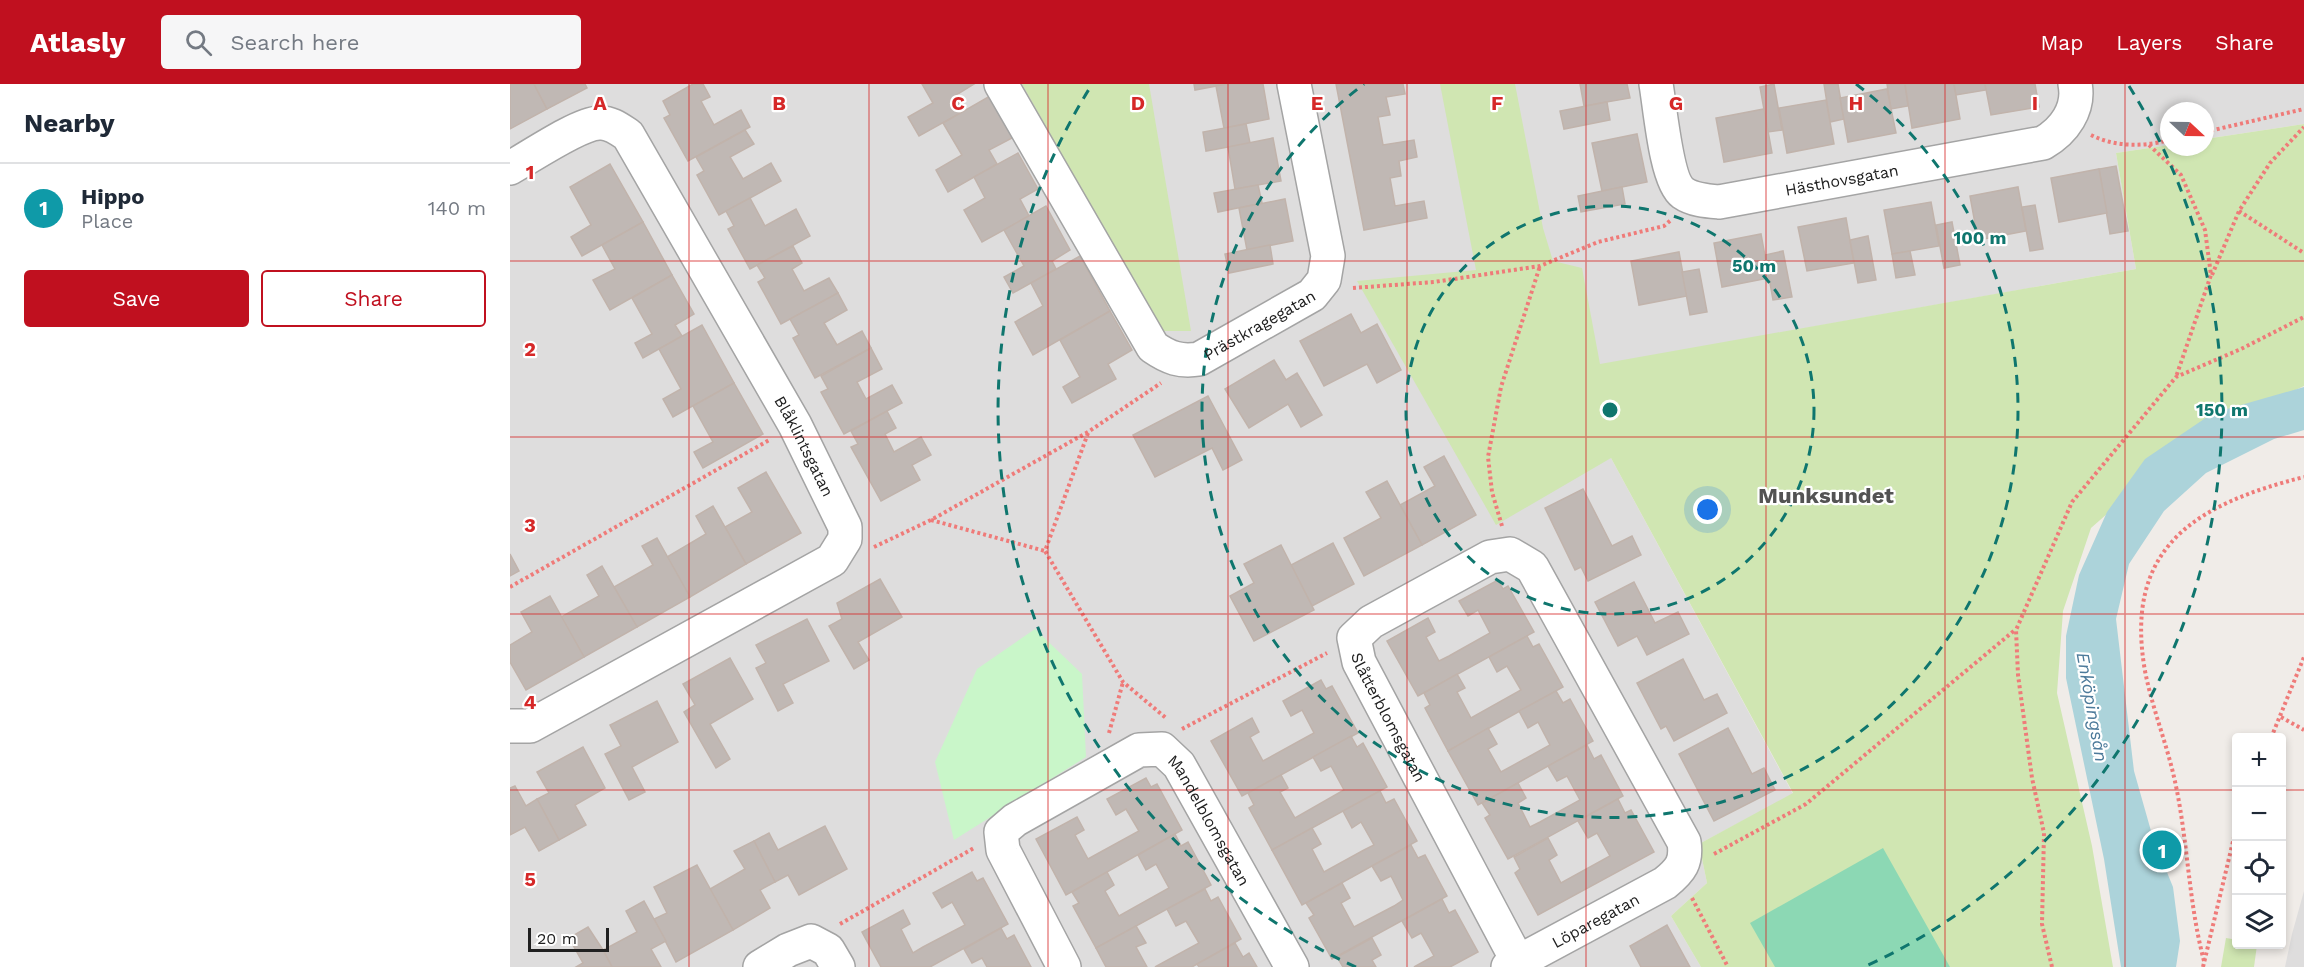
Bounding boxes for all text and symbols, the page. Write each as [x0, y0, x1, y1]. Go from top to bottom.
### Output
search box [161, 15, 581, 69]
text: Atlasly [30, 26, 125, 59]
icon: search [182, 26, 215, 59]
text: Search here [230, 30, 359, 55]
text: Map [2040, 30, 2083, 55]
text: Layers [2116, 30, 2182, 55]
text: Share [2215, 30, 2274, 55]
text: A [593, 91, 607, 115]
text: B [772, 91, 786, 115]
text: C [951, 91, 965, 115]
text: D [1131, 91, 1145, 115]
text: E [1311, 91, 1323, 115]
text: F [1491, 91, 1503, 115]
text: G [1669, 91, 1683, 115]
text: H [1849, 91, 1863, 115]
text: I [2032, 91, 2038, 115]
north arrow [2160, 102, 2214, 156]
text: Nearby [24, 108, 115, 138]
text: 1 [526, 160, 534, 184]
street label: Hästhovsgatan [1784, 160, 1900, 200]
text: Hippo [81, 184, 145, 209]
text: 1 [39, 196, 48, 220]
text: 140 m [428, 196, 486, 220]
text: Place [81, 209, 133, 233]
text: 100 m [1953, 227, 2007, 248]
text: 50 m [1732, 255, 1776, 276]
button: Save [24, 270, 249, 327]
button: Share [261, 270, 486, 327]
street label: Prästkragegatan [1200, 286, 1319, 364]
text: 2 [524, 337, 536, 361]
street label: Blåklintsgatan [770, 393, 838, 500]
text: 150 m [2196, 399, 2248, 420]
centre of rings [1600, 400, 1620, 420]
district label: Munksundet [1758, 483, 1894, 508]
your location [1693, 495, 1722, 524]
text: 3 [524, 513, 536, 537]
street label: Slåtterblomsgatan [1347, 651, 1430, 785]
water label: Enköpingsån [2073, 651, 2112, 763]
text: 4 [524, 690, 537, 714]
map controls [2232, 733, 2286, 949]
button: + [2232, 733, 2286, 787]
street label: Mandelblomsgatan [1164, 751, 1254, 889]
button: − [2232, 787, 2286, 841]
pin: 1 [2142, 828, 2182, 873]
button: locate [2232, 841, 2286, 895]
text: 5 [524, 867, 536, 891]
street label: Löparegatan [1549, 890, 1643, 952]
button: layers [2232, 895, 2286, 949]
scale bar [528, 925, 609, 952]
text: 20 m [537, 929, 577, 948]

